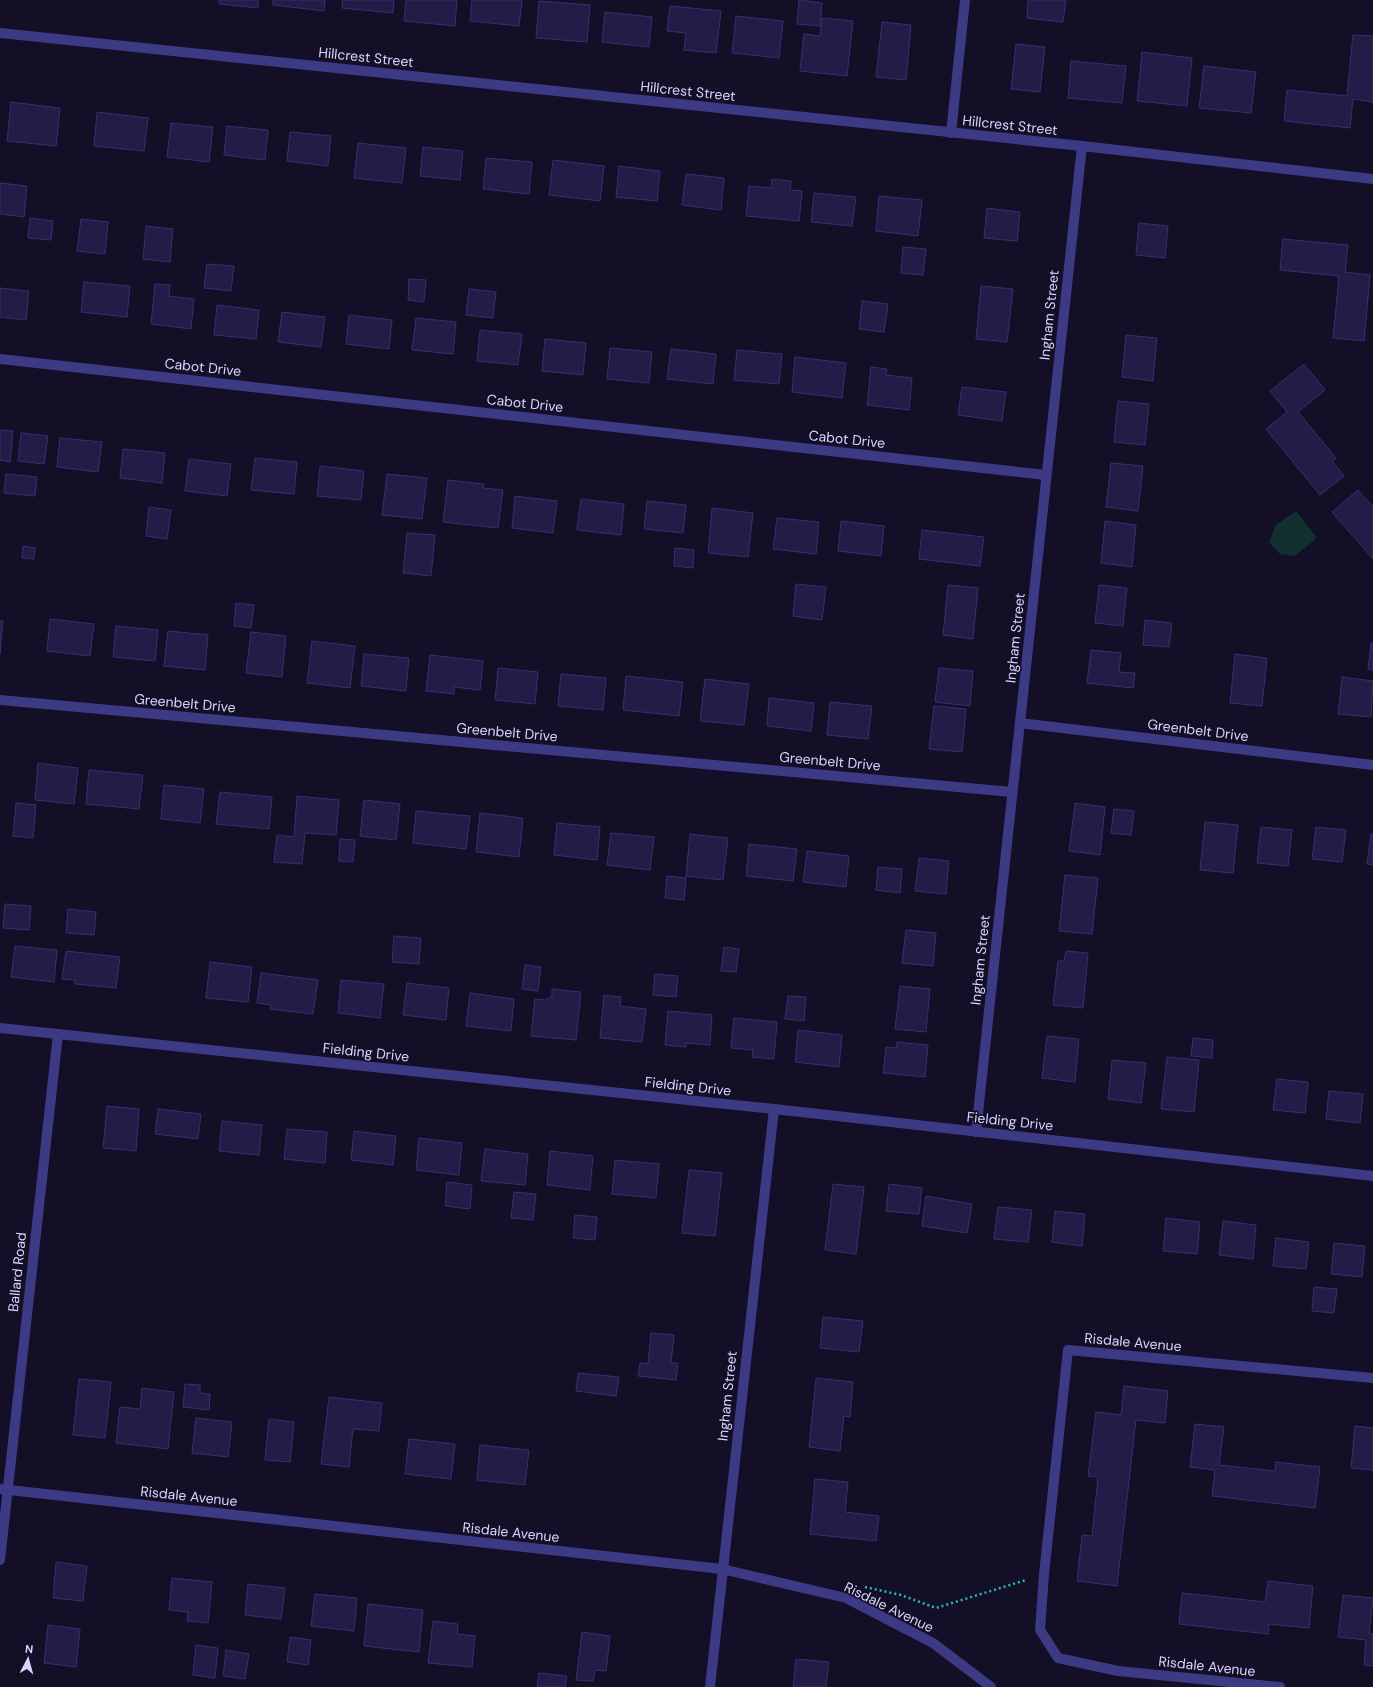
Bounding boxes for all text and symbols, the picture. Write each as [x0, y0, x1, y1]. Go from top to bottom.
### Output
street label: Hillcrest Street [318, 43, 414, 71]
street label: Hillcrest Street [640, 77, 736, 105]
street label: Hillcrest Street [962, 111, 1058, 139]
street label: Ingham Street [1035, 269, 1063, 361]
street label: Cabot Drive [164, 354, 242, 380]
street label: Cabot Drive [486, 390, 564, 416]
street label: Cabot Drive [808, 426, 886, 452]
street label: Ingham Street [1001, 592, 1029, 684]
street label: Greenbelt Drive [134, 690, 236, 716]
street label: Greenbelt Drive [1146, 715, 1250, 745]
street label: Greenbelt Drive [456, 719, 558, 745]
street label: Greenbelt Drive [779, 748, 881, 774]
street label: Ingham Street [966, 914, 994, 1006]
street label: Fielding Drive [322, 1039, 410, 1065]
street label: Fielding Drive [644, 1073, 732, 1099]
street label: Fielding Drive [966, 1108, 1054, 1134]
street label: Ballard Road [4, 1231, 30, 1313]
street label: Risdale Avenue [1084, 1329, 1182, 1355]
street label: Ingham Street [713, 1350, 741, 1442]
street label: Risdale Avenue [140, 1482, 238, 1510]
street label: Risdale Avenue [462, 1518, 560, 1546]
street label: Risdale Avenue [841, 1578, 937, 1636]
north arrow [8, 1639, 48, 1679]
text: N [24, 1642, 34, 1656]
street label: Risdale Avenue [1158, 1652, 1256, 1680]

